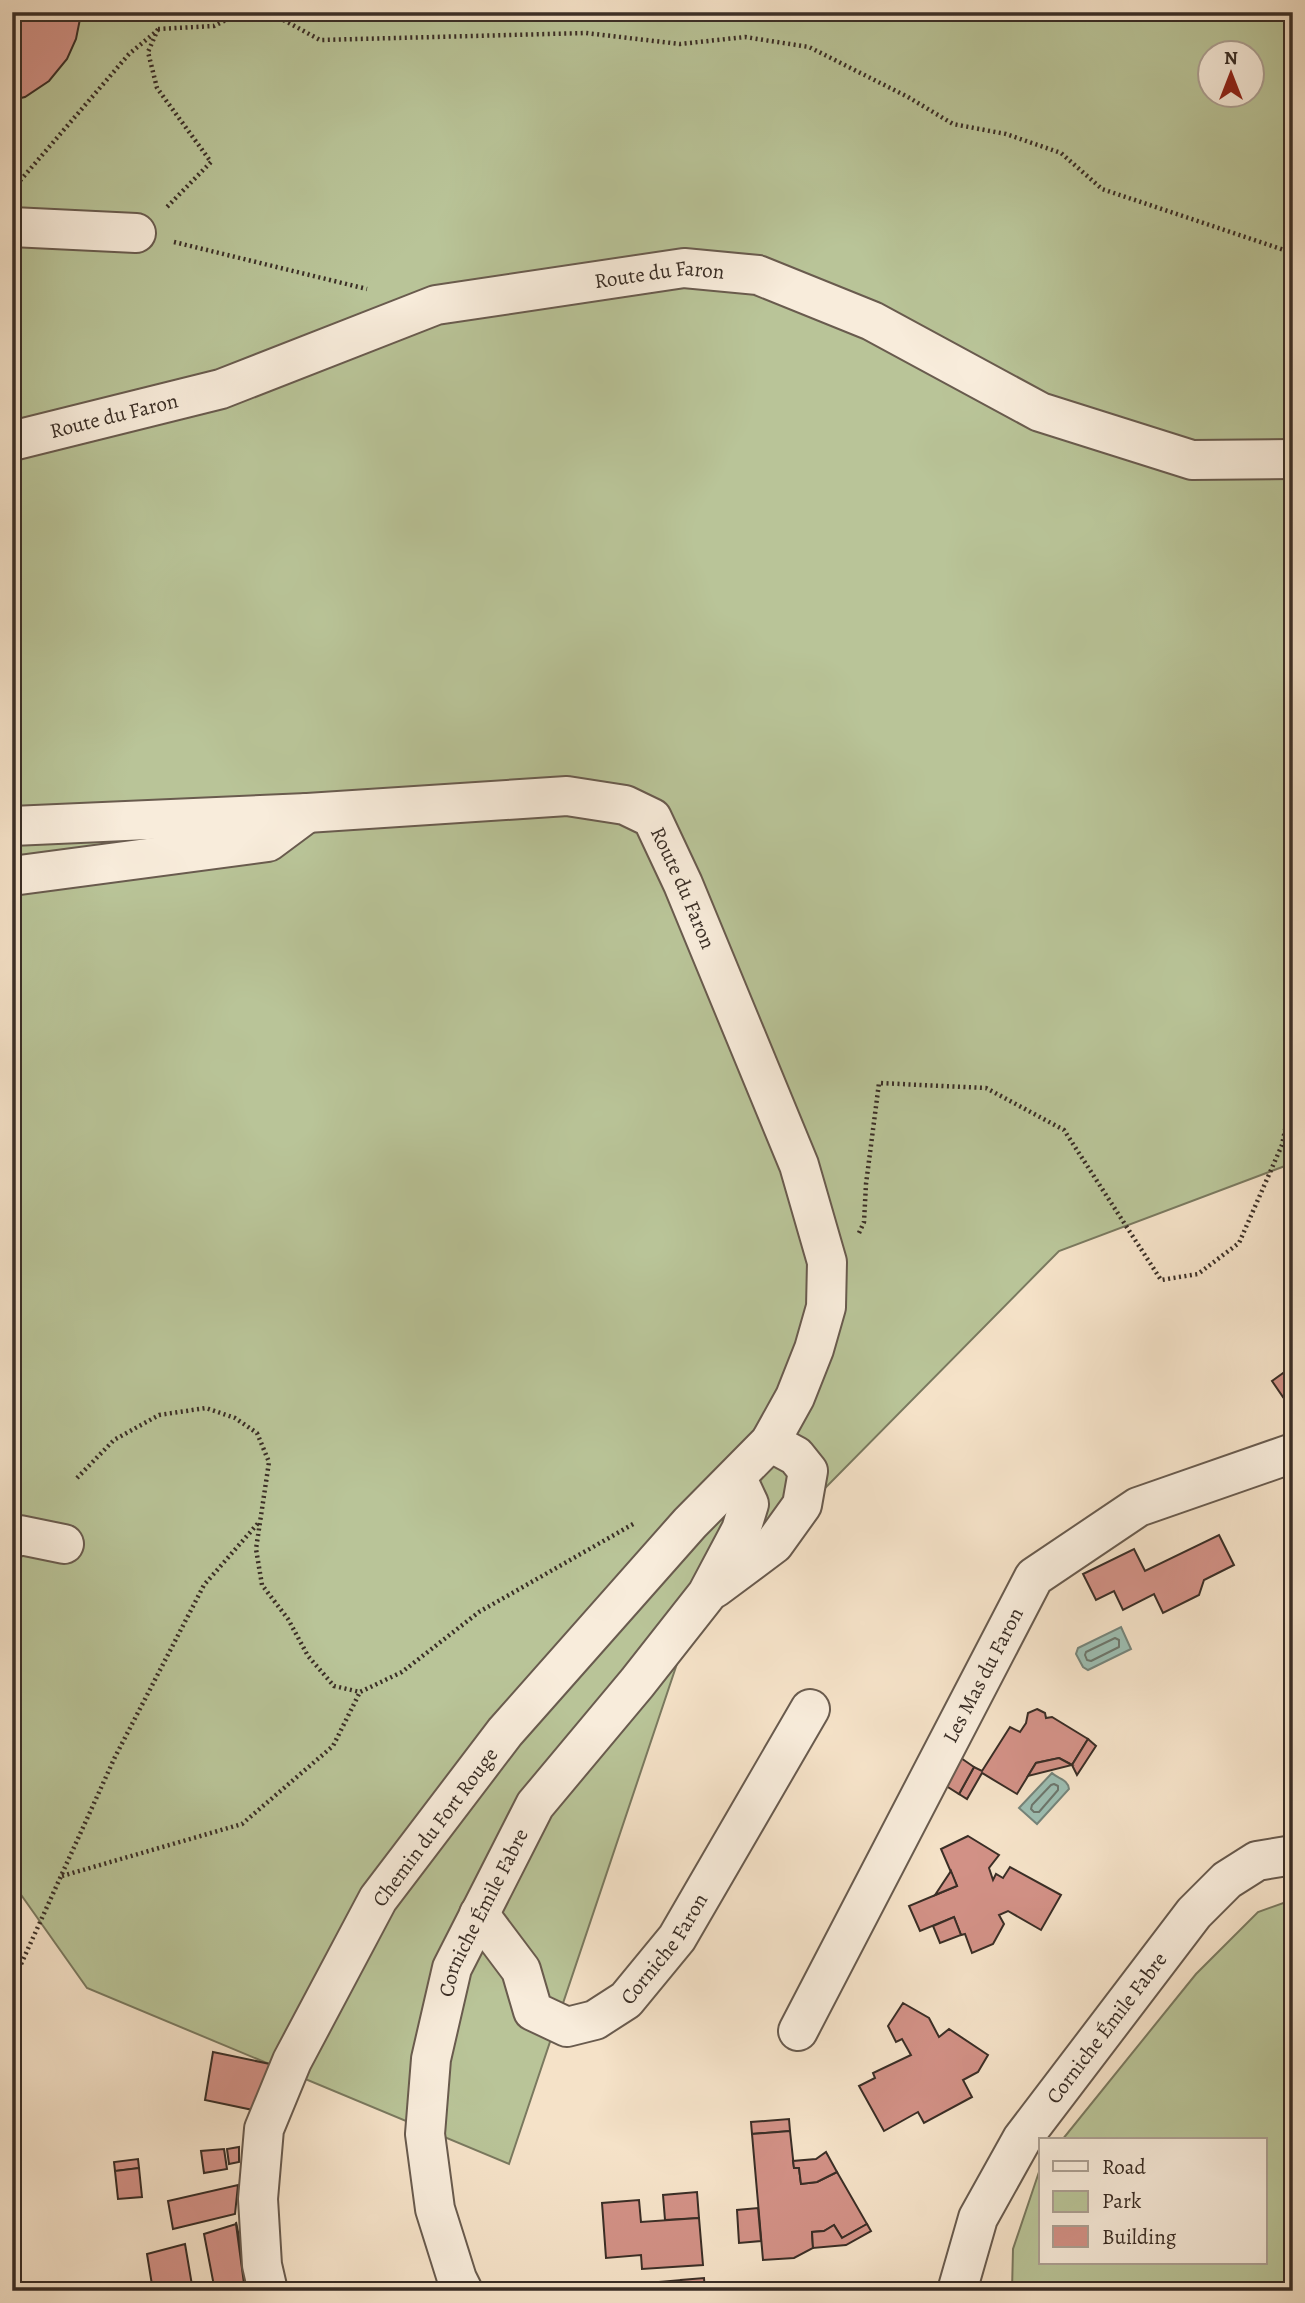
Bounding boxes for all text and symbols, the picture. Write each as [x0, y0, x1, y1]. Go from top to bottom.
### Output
north arrow [1196, 38, 1266, 108]
text: N [1224, 45, 1238, 71]
street label: Route du Faron [593, 254, 726, 295]
street label: Route du Faron [47, 386, 181, 445]
street label: Route du Faron [644, 822, 722, 953]
street label: Les Mas du Faron [936, 1603, 1030, 1748]
street label: Chemin du Fort Rouge [366, 1742, 504, 1912]
street label: Corniche Émile Fabre [432, 1824, 535, 1999]
street label: Corniche Faron [614, 1888, 714, 2010]
street label: Corniche Émile Fabre [1040, 1946, 1173, 2110]
legend [1039, 2138, 1266, 2264]
text: Road [1102, 2153, 1146, 2181]
text: Park [1102, 2187, 1142, 2215]
text: Building [1102, 2223, 1177, 2251]

